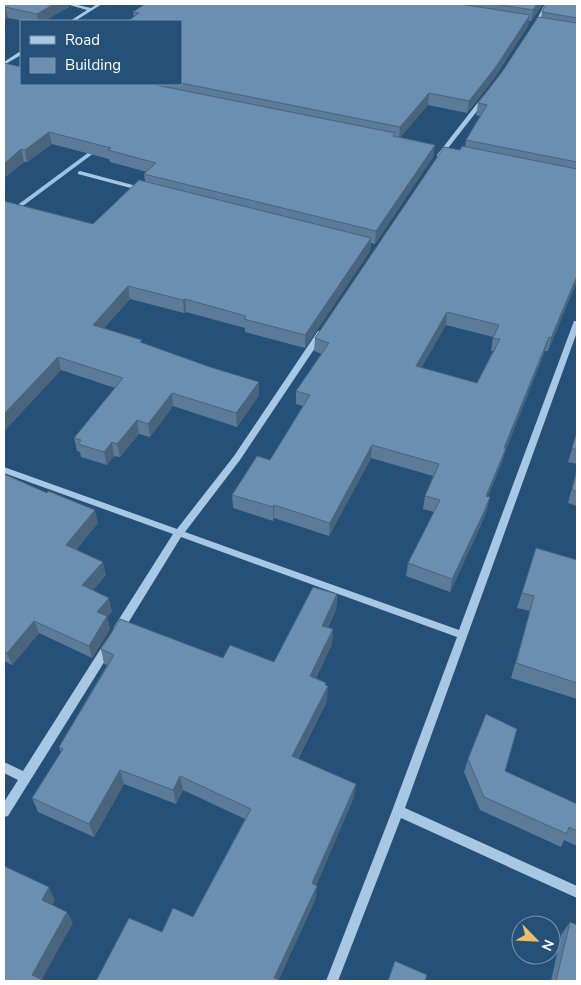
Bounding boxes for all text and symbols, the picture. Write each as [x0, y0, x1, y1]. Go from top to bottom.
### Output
legend [20, 20, 182, 85]
text: Road [65, 30, 100, 50]
text: Building [65, 55, 121, 75]
north arrow [511, 915, 561, 965]
text: N [537, 936, 558, 954]

